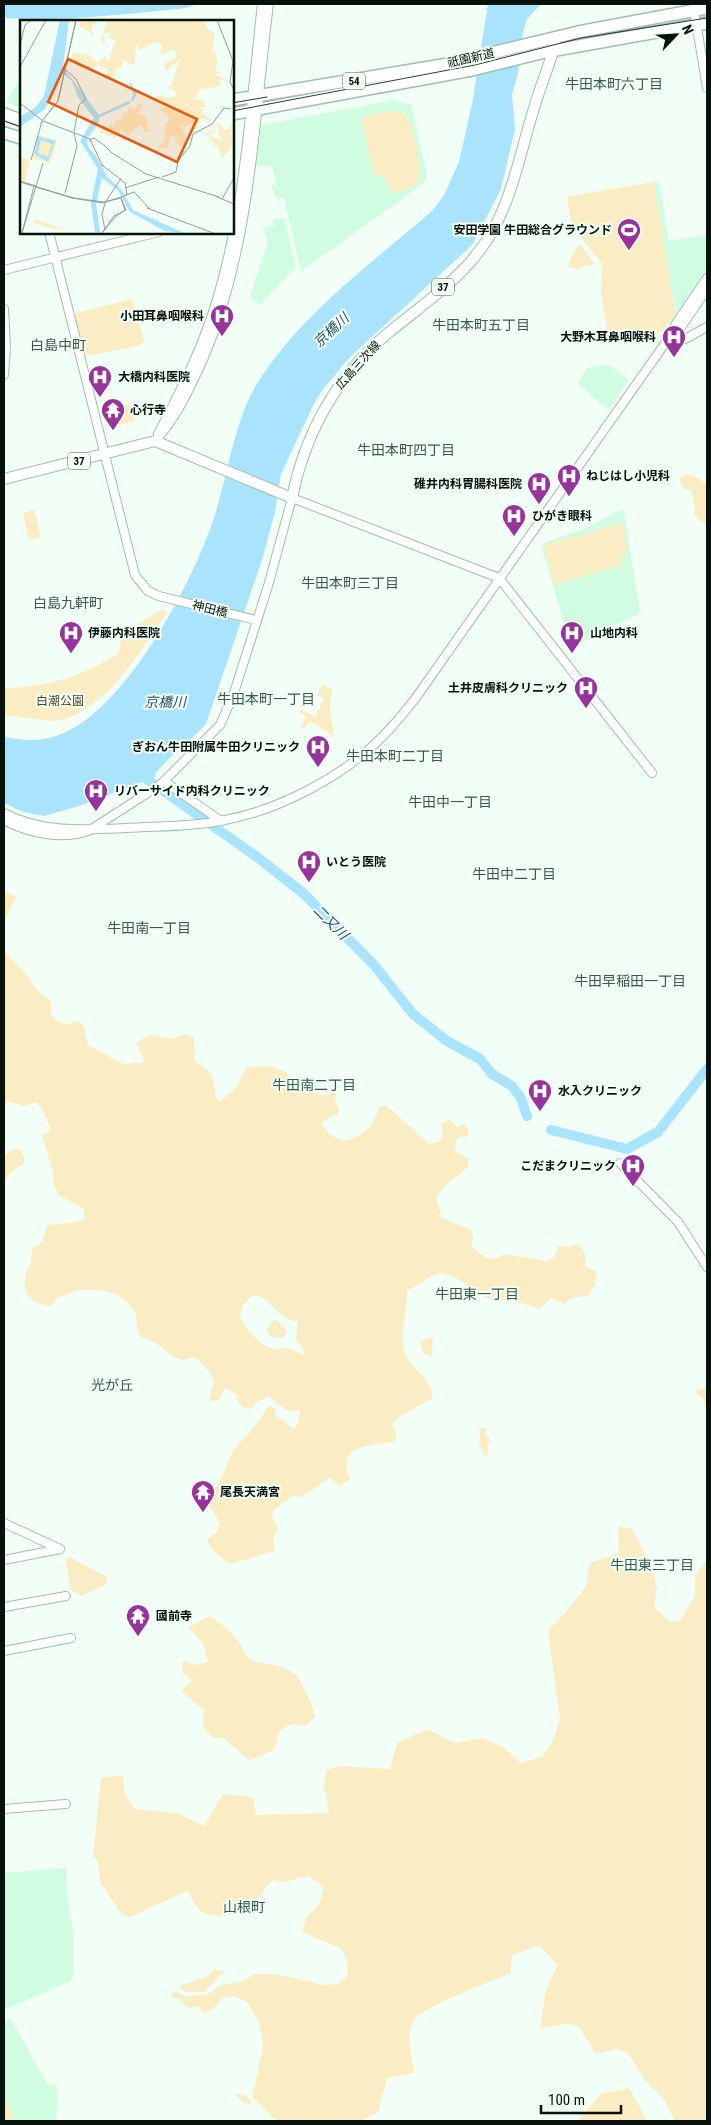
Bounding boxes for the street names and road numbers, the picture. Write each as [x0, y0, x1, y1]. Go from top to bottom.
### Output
street label: 祇園新道 [446, 46, 496, 70]
road number: 54 [343, 72, 365, 90]
road number: 37 [432, 278, 454, 296]
street label: 広島三次線 [333, 338, 383, 392]
road number: 37 [68, 452, 90, 470]
street label: 神田橋 [191, 598, 229, 620]

